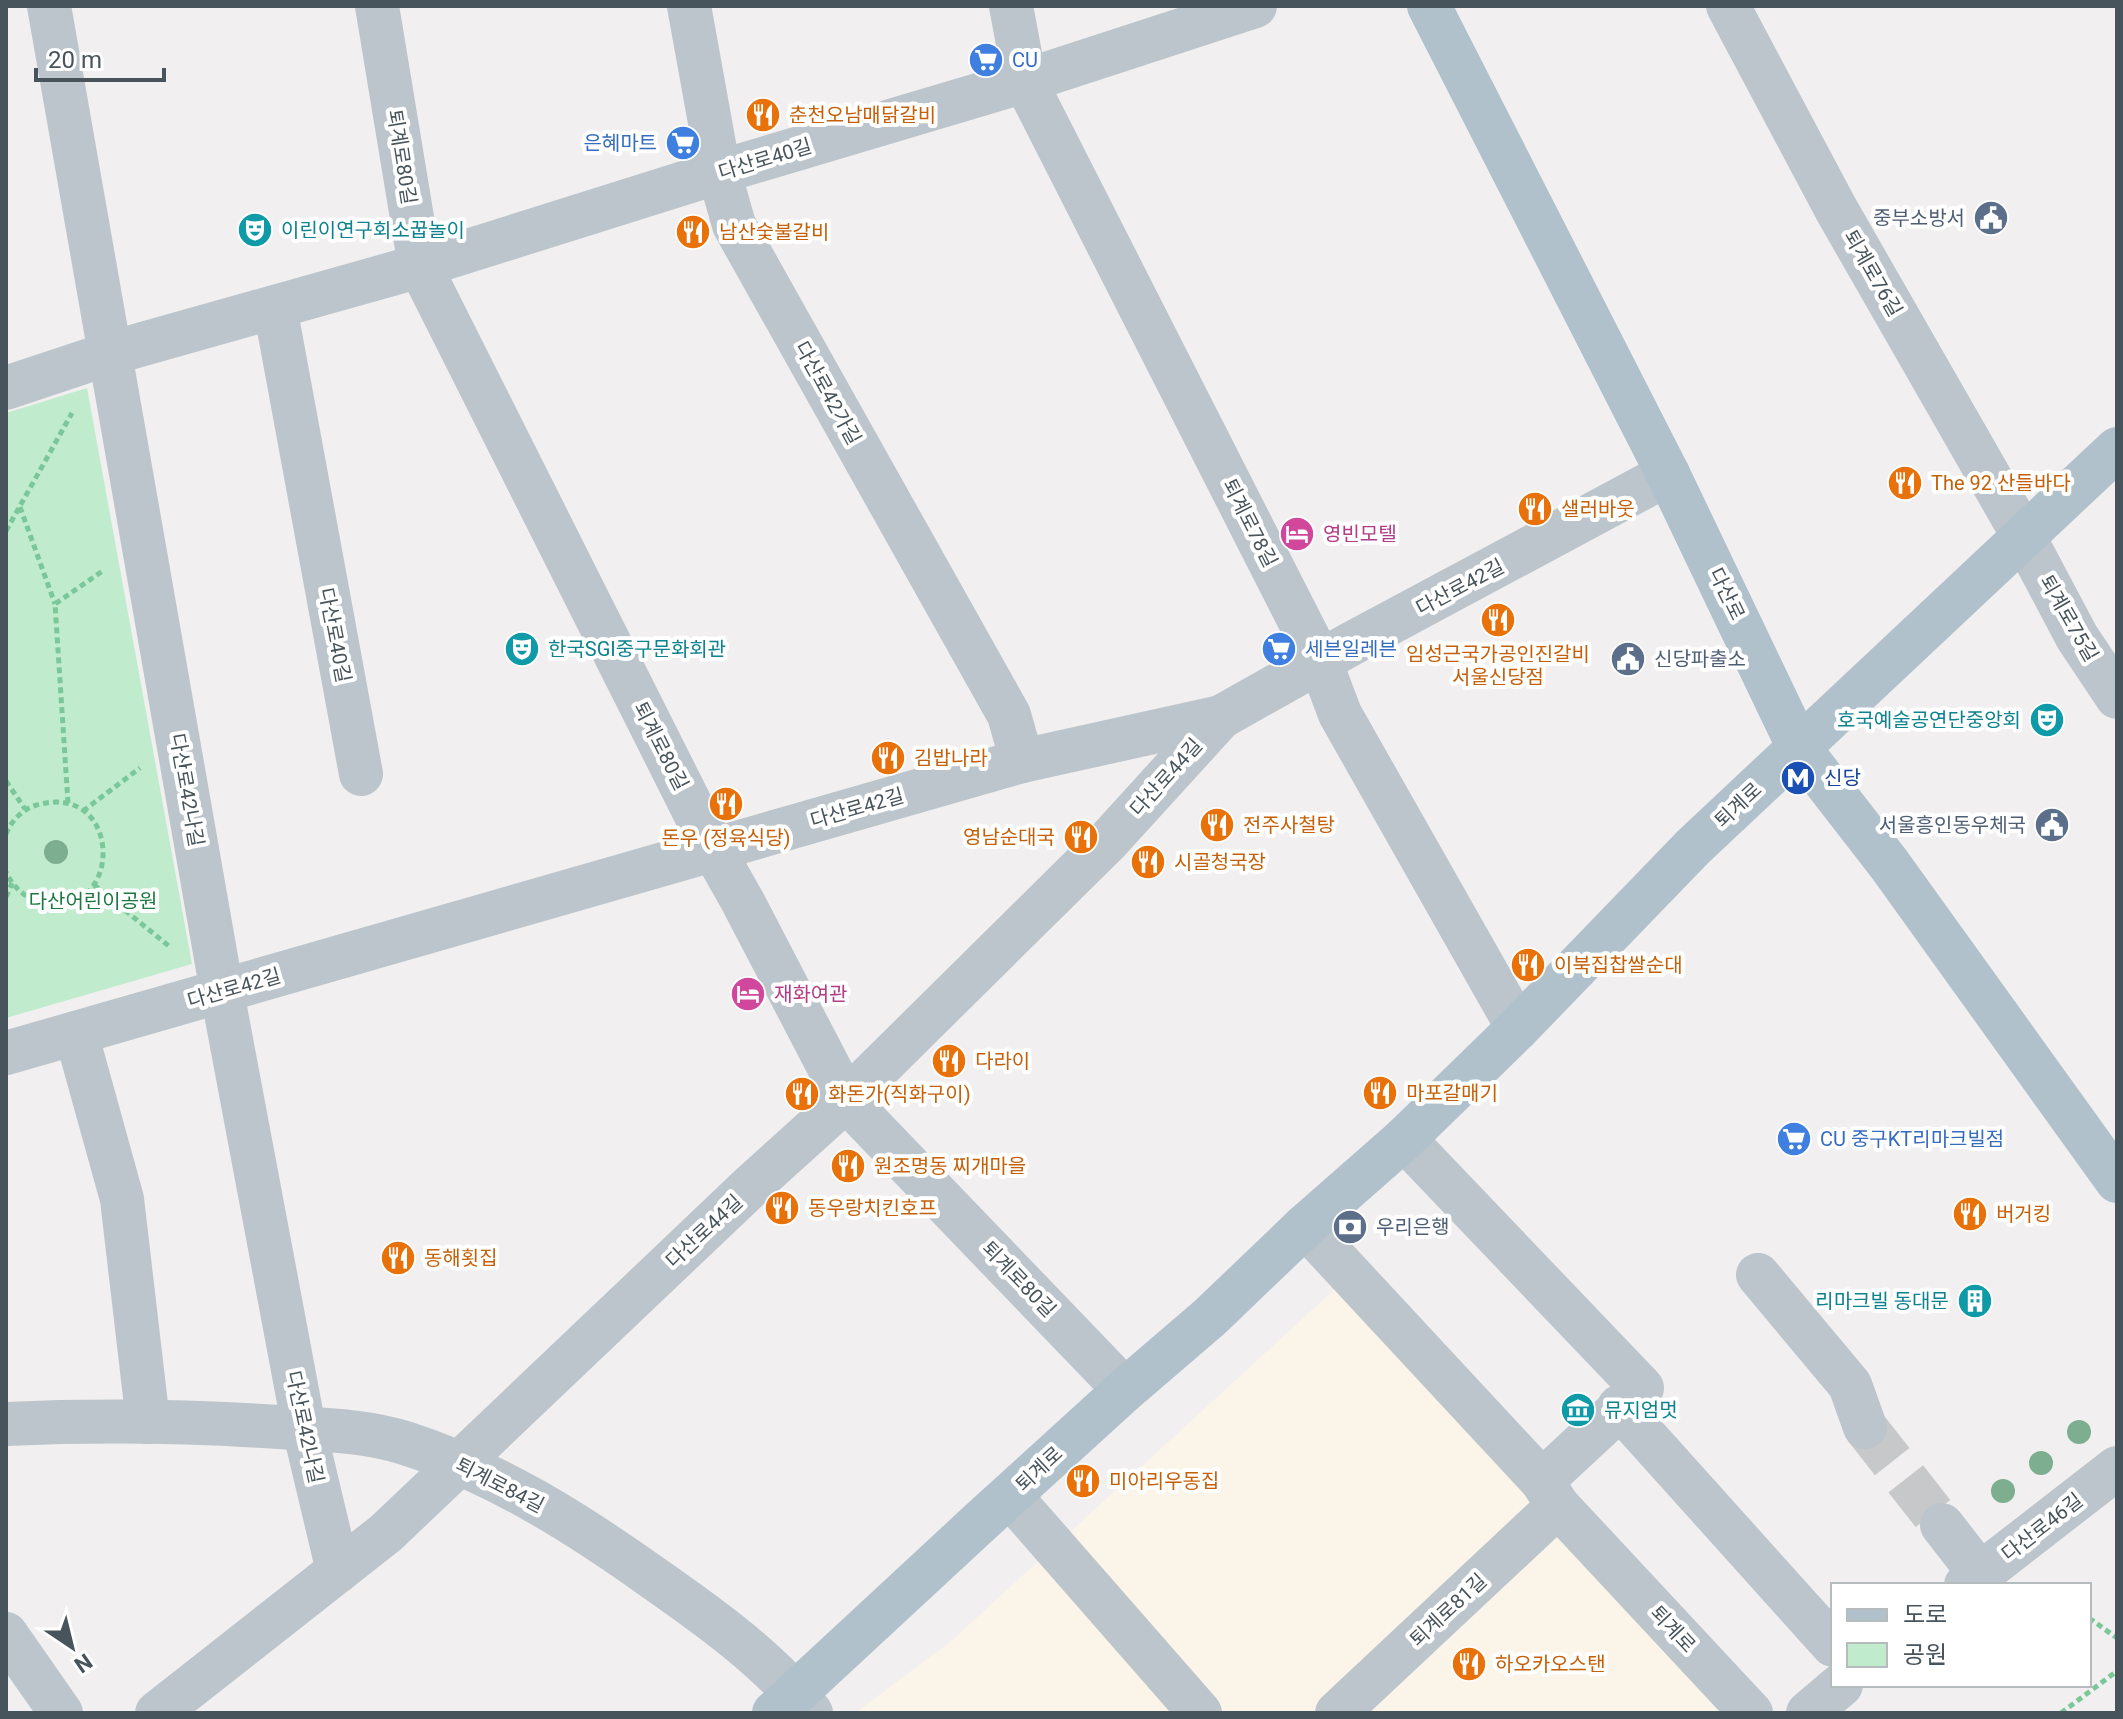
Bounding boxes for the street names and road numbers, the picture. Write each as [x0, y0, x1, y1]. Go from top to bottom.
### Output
street label: 퇴계로80길 [383, 108, 421, 206]
street label: 다산로40길 [716, 133, 814, 185]
street label: 퇴계로76길 [1839, 225, 1907, 321]
street label: 다산로42가길 [790, 337, 866, 449]
street label: 퇴계로78길 [1217, 475, 1283, 571]
street label: 다산로42길 [1412, 554, 1508, 620]
street label: 다산로 [1704, 564, 1750, 624]
street label: 퇴계로75길 [2035, 570, 2103, 666]
street label: 다산로40길 [314, 586, 356, 684]
street label: 퇴계로80길 [628, 698, 694, 794]
street label: 다산로42나길 [165, 732, 209, 848]
street label: 다산로44길 [1125, 733, 1207, 821]
street label: 퇴계로 [1710, 777, 1766, 833]
street label: 다산로42길 [808, 783, 906, 833]
street label: 다산로42길 [185, 963, 283, 1013]
street label: 다산로44길 [661, 1189, 747, 1273]
street label: 퇴계로80길 [977, 1236, 1061, 1322]
street label: 다산로42나길 [281, 1369, 329, 1485]
street label: 퇴계로 [1011, 1441, 1067, 1497]
street label: 퇴계로84길 [452, 1452, 548, 1518]
street label: 다산로46길 [1997, 1488, 2087, 1566]
street label: 퇴계로81길 [1405, 1568, 1491, 1652]
street label: 퇴계로 [1645, 1601, 1701, 1657]

